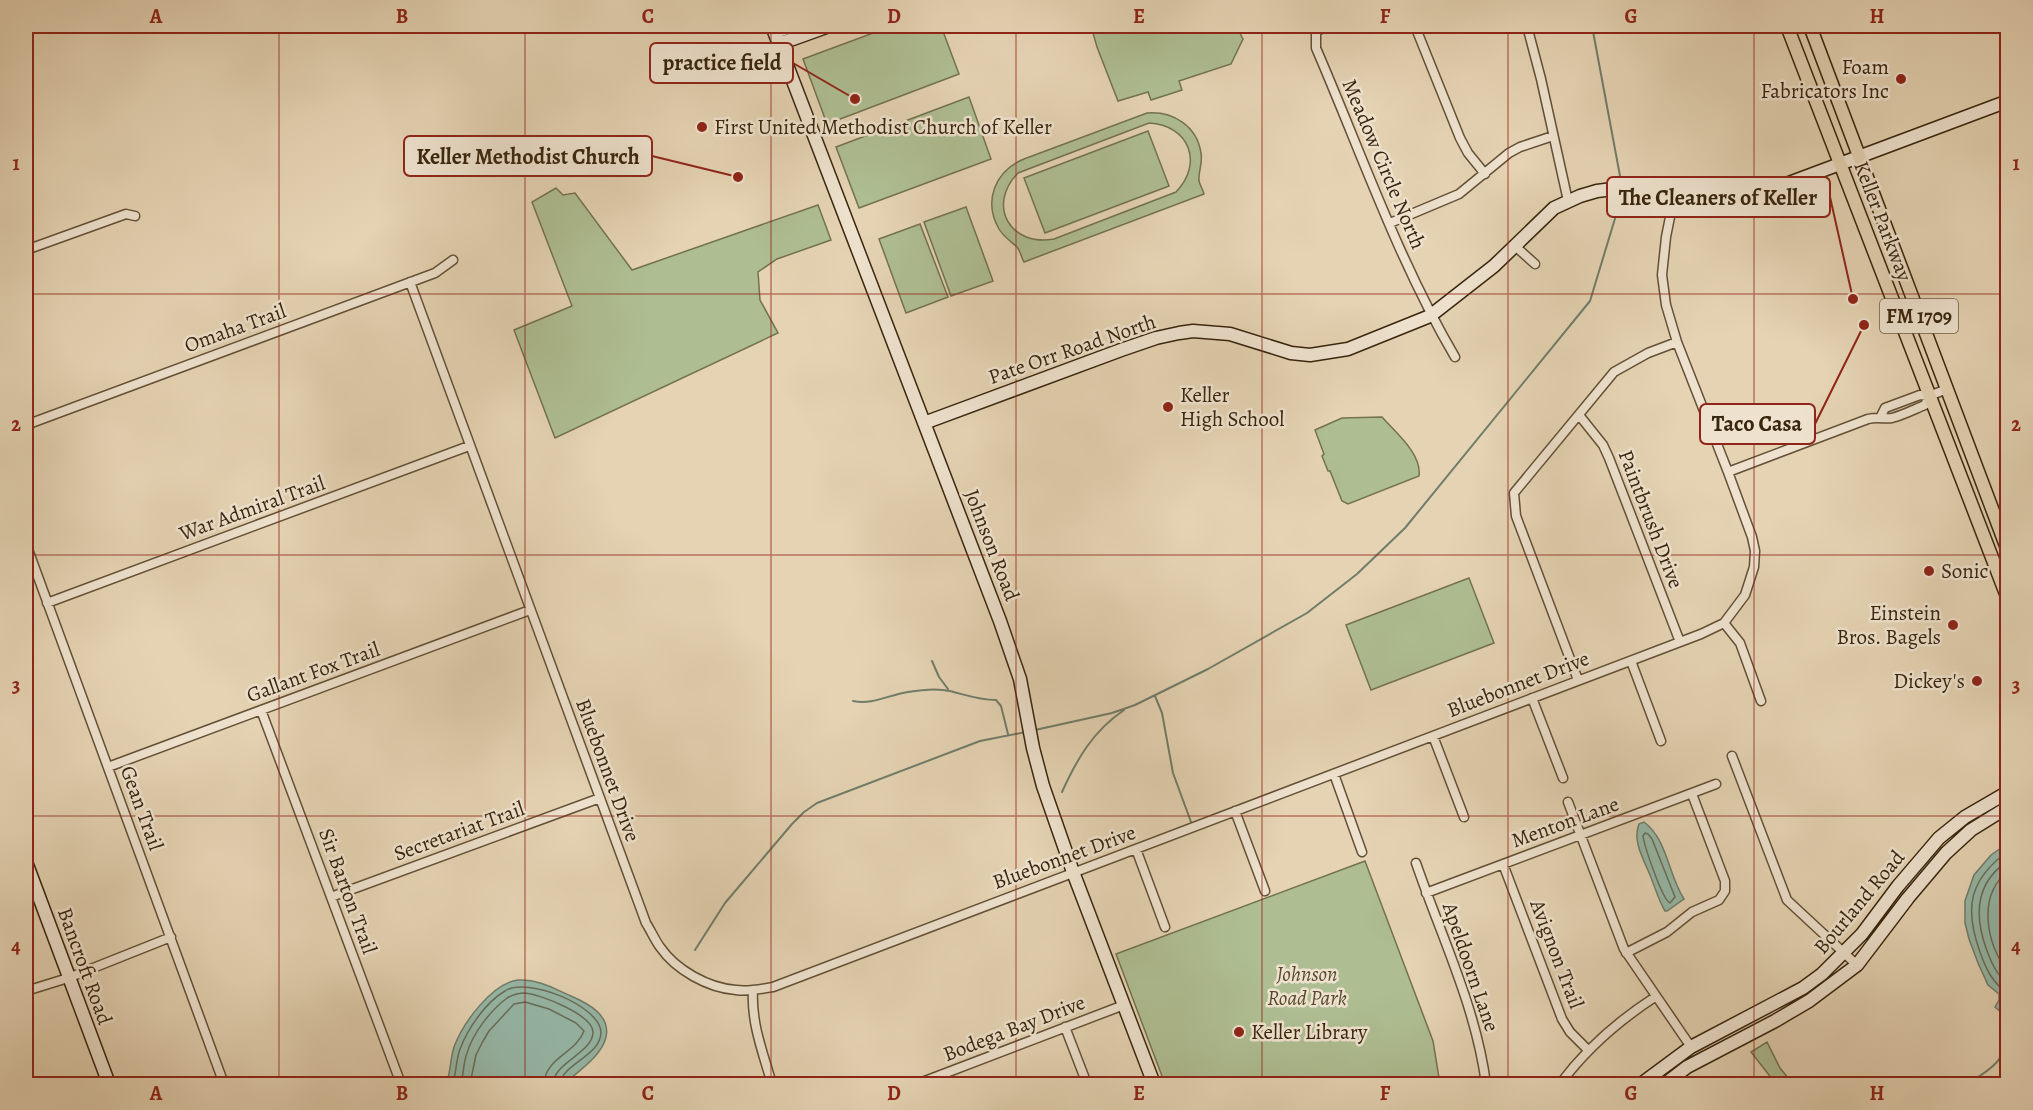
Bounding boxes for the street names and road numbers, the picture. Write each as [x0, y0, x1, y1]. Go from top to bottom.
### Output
street label: Meadow Circle North [1335, 75, 1433, 253]
street label: Keller Parkway [1847, 157, 1919, 286]
street label: Omaha Trail [180, 297, 290, 359]
road number: FM 1709 [1880, 299, 1958, 333]
street label: Pate Orr Road North [985, 307, 1159, 391]
street label: Paintbrush Drive [1612, 446, 1690, 592]
street label: War Admiral Trail [174, 469, 329, 548]
street label: Johnson Road [958, 485, 1026, 606]
street label: Gallant Fox Trail [243, 635, 383, 709]
street label: Bluebonnet Drive [1443, 644, 1593, 724]
street label: Bluebonnet Drive [569, 695, 647, 845]
street label: Gean Trail [114, 762, 170, 854]
street label: Menton Lane [1507, 790, 1623, 854]
street label: Secretariat Trail [390, 794, 528, 868]
street label: Bluebonnet Drive [989, 818, 1139, 896]
street label: Sir Barton Trail [312, 824, 384, 958]
street label: Bourland Road [1807, 844, 1911, 960]
street label: Avignon Trail [1523, 894, 1591, 1013]
street label: Apeldoorn Lane [1436, 898, 1506, 1035]
street label: Bancroft Road [51, 904, 119, 1029]
street label: Bodega Bay Drive [939, 988, 1089, 1068]

